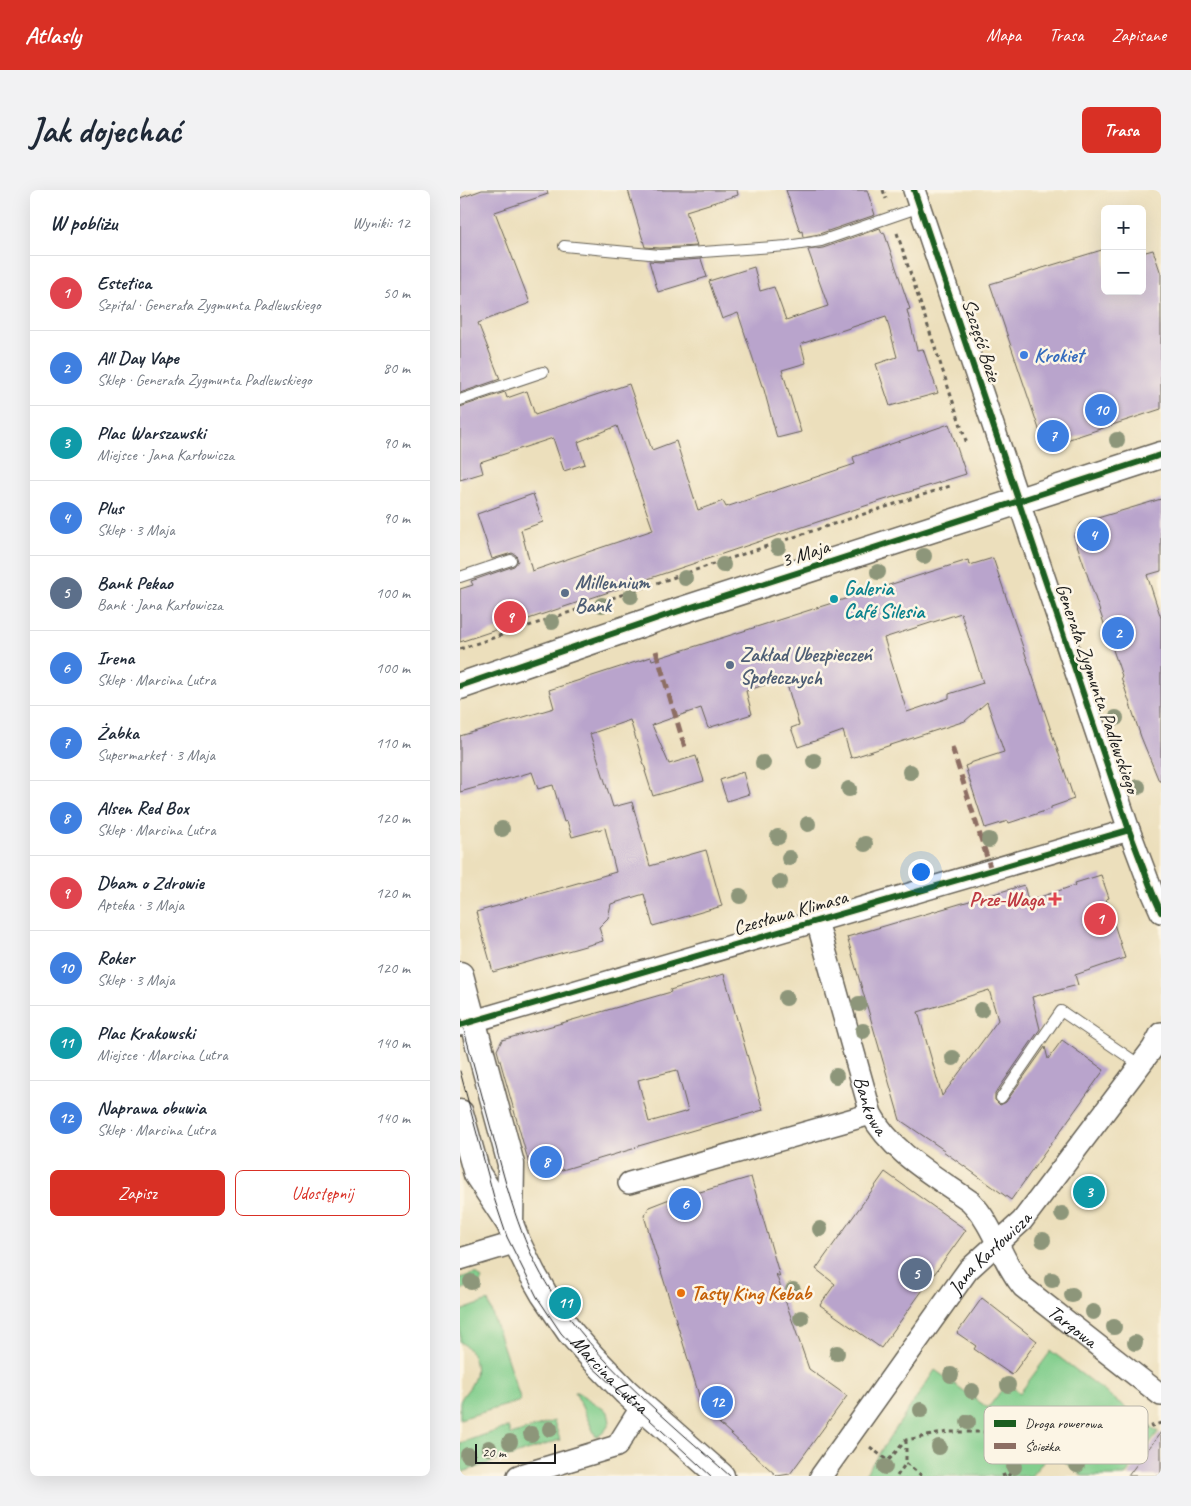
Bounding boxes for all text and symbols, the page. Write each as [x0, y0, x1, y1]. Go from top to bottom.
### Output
text: Atlasly [25, 20, 81, 50]
text: Mapa [986, 24, 1021, 46]
text: Trasa [1049, 24, 1083, 46]
text: Zapisane [1111, 24, 1166, 46]
button: Trasa [1082, 107, 1161, 153]
text: Jak dojechać [30, 108, 181, 153]
map controls [1101, 205, 1146, 295]
button: + [1101, 205, 1146, 250]
text: W pobliżu [50, 210, 117, 236]
text: Wyniki: 12 [352, 213, 410, 233]
button: − [1101, 250, 1146, 295]
text: Estetica [97, 271, 151, 295]
text: 1 [62, 283, 70, 303]
text: 50 m [383, 283, 410, 303]
text: Szpital · Generała Zygmunta Padlewskiego [97, 295, 320, 315]
street label: Szczęść Boże [956, 296, 1007, 386]
place label: Krokiet [1034, 343, 1087, 368]
text: All Day Vape [97, 346, 179, 370]
marker: Krokiet [1018, 349, 1030, 361]
text: 2 [62, 358, 70, 378]
text: 80 m [383, 358, 410, 378]
text: Sklep · Generała Zygmunta Padlewskiego [97, 370, 312, 390]
pin: 10 [1085, 391, 1117, 429]
pin: 7 [1037, 417, 1069, 455]
text: Plac Warszawski [97, 421, 206, 445]
text: 3 [62, 433, 70, 453]
text: 90 m [383, 433, 410, 453]
text: Miejsce · Jana Karłowicza [97, 445, 234, 465]
text: Plus [97, 496, 123, 520]
text: 4 [62, 508, 70, 528]
text: 90 m [383, 508, 410, 528]
pin: 4 [1077, 516, 1109, 554]
text: Sklep · 3 Maja [97, 520, 175, 540]
street label: 3 Maja [778, 533, 834, 573]
place label: Millennium Bank [575, 570, 651, 618]
text: Bank Pekao [97, 571, 173, 595]
place label: Galeria Café Silesia [844, 576, 926, 624]
street label: Generała Zygmunta Padlewskiego [1050, 580, 1146, 798]
text: 5 [63, 583, 69, 603]
text: 100 m [376, 583, 410, 603]
marker: Millennium Bank [559, 587, 571, 599]
marker: Galeria Café Silesia [828, 593, 840, 605]
text: Bank · Jana Karłowicza [97, 595, 223, 615]
pin: 9 [494, 598, 526, 636]
pin: 2 [1102, 614, 1134, 652]
place label: Zakład Ubezpieczeń Społecznych [740, 642, 874, 690]
text: Irena [97, 646, 134, 670]
text: 6 [62, 658, 70, 678]
text: 100 m [376, 658, 410, 678]
marker: Zakład Ubezpieczeń Społecznych [724, 659, 736, 671]
text: Sklep · Marcina Lutra [97, 670, 216, 690]
text: Żabka [97, 721, 139, 745]
text: 7 [62, 733, 70, 753]
text: 110 m [376, 733, 410, 753]
text: Supermarket · 3 Maja [97, 745, 215, 765]
text: Alsen Red Box [97, 796, 188, 820]
text: 8 [62, 808, 70, 828]
text: 120 m [376, 808, 410, 828]
text: Sklep · Marcina Lutra [97, 820, 216, 840]
your location [908, 859, 934, 885]
text: Dbam o Zdrowie [97, 871, 204, 895]
text: 9 [62, 883, 70, 903]
text: 120 m [376, 883, 410, 903]
street label: Czesława Klimasa [730, 884, 852, 941]
place label: Prze-Waga [969, 887, 1046, 912]
marker: Prze-Waga [1048, 892, 1062, 906]
text: Apteka · 3 Maja [97, 895, 184, 915]
pin: 1 [1084, 900, 1116, 938]
text: Roker [97, 946, 134, 970]
text: 10 [59, 958, 73, 978]
text: 120 m [376, 958, 410, 978]
text: Sklep · 3 Maja [97, 970, 175, 990]
text: Plac Krakowski [97, 1021, 195, 1045]
text: 11 [59, 1033, 73, 1053]
text: 140 m [376, 1033, 410, 1053]
text: Miejsce · Marcina Lutra [97, 1045, 228, 1065]
street label: Bankowa [848, 1073, 894, 1142]
text: Naprawa obuwia [97, 1096, 206, 1120]
text: 12 [59, 1108, 73, 1128]
text: 140 m [376, 1108, 410, 1128]
text: Sklep · Marcina Lutra [97, 1120, 216, 1140]
pin: 8 [530, 1143, 562, 1181]
button: Zapisz [50, 1170, 225, 1216]
button: Udostępnij [235, 1170, 410, 1216]
pin: 3 [1073, 1173, 1105, 1211]
pin: 6 [669, 1185, 701, 1223]
street label: Jana Karłowicza [942, 1206, 1038, 1301]
pin: 5 [900, 1255, 932, 1293]
place label: Tasty King Kebab [691, 1281, 813, 1306]
pin: 11 [549, 1284, 581, 1322]
marker: Tasty King Kebab [675, 1287, 687, 1299]
street label: Targowa [1043, 1299, 1104, 1355]
street label: Marcina Lutra [565, 1330, 655, 1420]
pin: 12 [701, 1383, 733, 1421]
legend [984, 1406, 1148, 1464]
text: Droga rowerowa [1025, 1415, 1103, 1432]
text: Ścieżka [1025, 1438, 1060, 1455]
scale bar [475, 1441, 556, 1464]
text: 20 m [482, 1444, 506, 1461]

